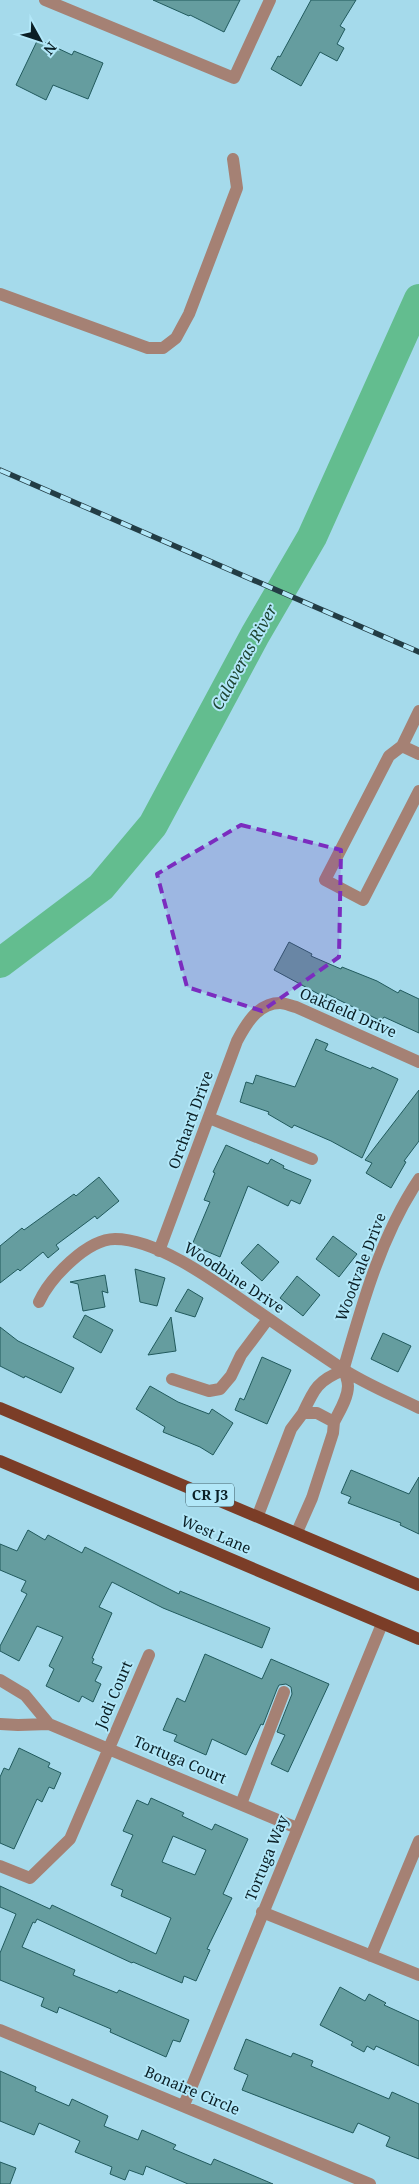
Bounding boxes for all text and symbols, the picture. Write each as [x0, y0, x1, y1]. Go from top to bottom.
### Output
north arrow [15, 15, 65, 65]
text: N [40, 38, 61, 59]
water label: Calaveras River [206, 600, 282, 714]
street label: Oakfield Drive [297, 983, 400, 1042]
street label: Orchard Drive [163, 1068, 217, 1172]
street label: Woodvale Drive [330, 1210, 390, 1324]
street label: Woodbine Drive [180, 1237, 289, 1317]
road number: CR J3 [186, 1484, 234, 1506]
street label: West Lane [178, 1510, 254, 1558]
street label: Jodi Court [89, 1658, 136, 1732]
street label: Tortuga Court [131, 1731, 230, 1788]
street label: Tortuga Way [240, 1811, 293, 1903]
street label: Bonaire Circle [142, 2061, 243, 2119]

